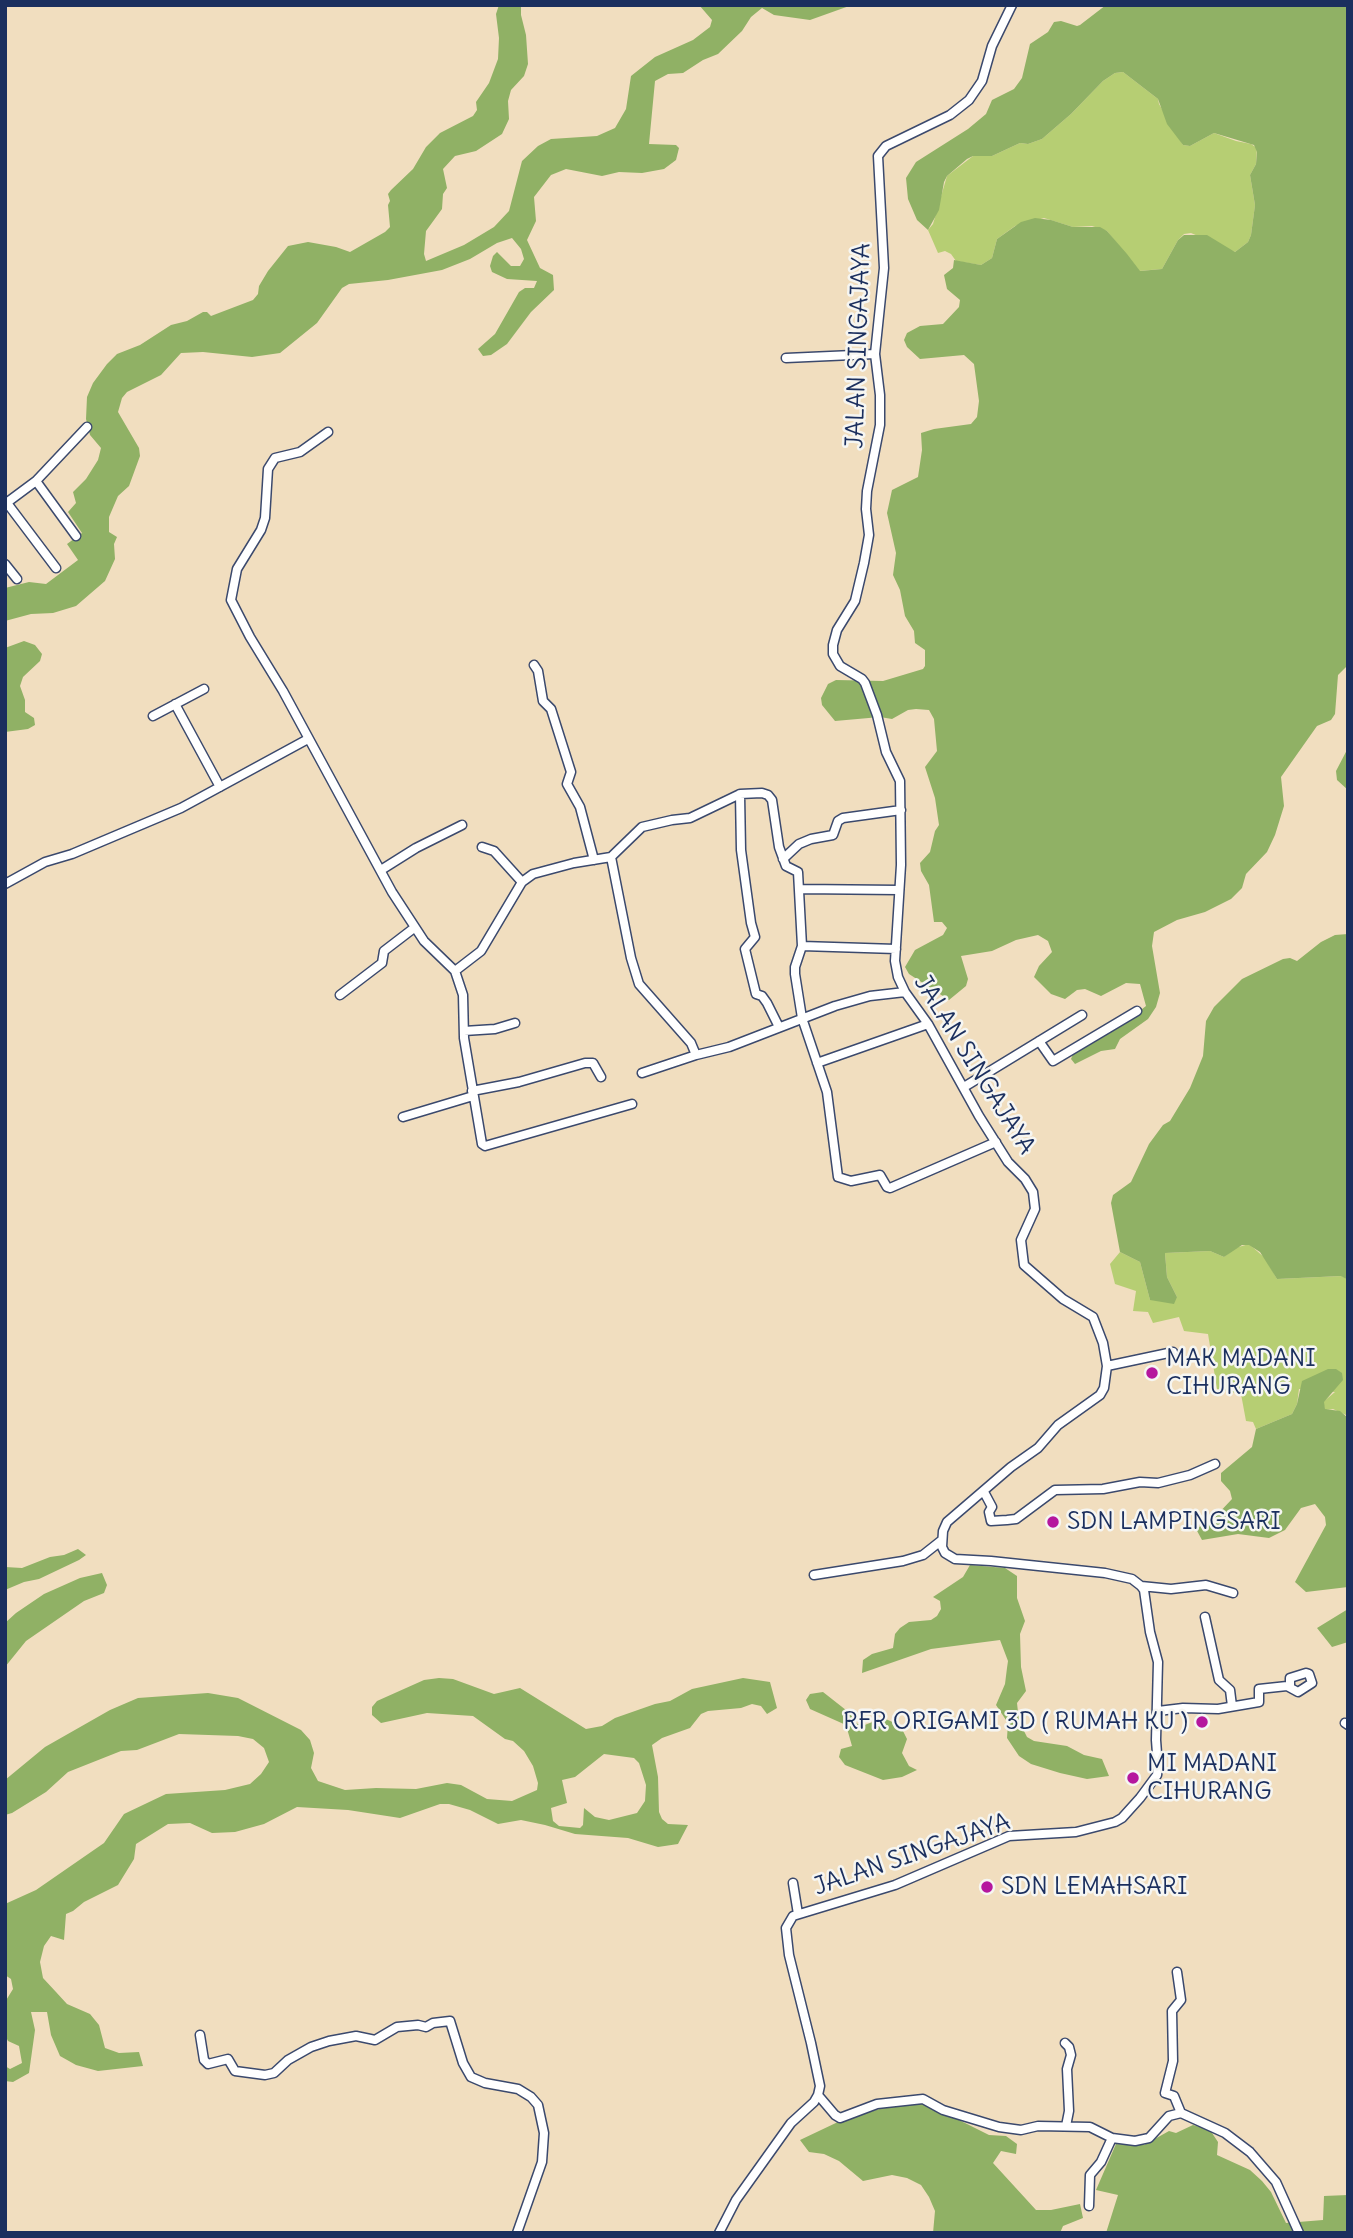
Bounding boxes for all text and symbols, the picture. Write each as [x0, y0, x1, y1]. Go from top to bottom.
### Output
street label: JALAN SINGAJAYA [841, 243, 877, 449]
street label: JALAN SINGAJAYA [907, 970, 1041, 1160]
place label: MAK MADANI CIHURANG [1166, 1345, 1316, 1401]
marker: MAK MADANI CIHURANG [1144, 1365, 1160, 1381]
place label: SDN LAMPINGSARI [1067, 1508, 1281, 1536]
marker: SDN LAMPINGSARI [1045, 1514, 1061, 1530]
place label: RFR ORIGAMI 3D ( RUMAH KU ) [843, 1708, 1188, 1736]
marker: RFR ORIGAMI 3D ( RUMAH KU ) [1194, 1714, 1210, 1730]
place label: MI MADANI CIHURANG [1147, 1750, 1277, 1806]
marker: MI MADANI CIHURANG [1125, 1770, 1141, 1786]
street label: JALAN SINGAJAYA [810, 1808, 1014, 1902]
place label: SDN LEMAHSARI [1001, 1873, 1187, 1901]
marker: SDN LEMAHSARI [979, 1879, 995, 1895]

